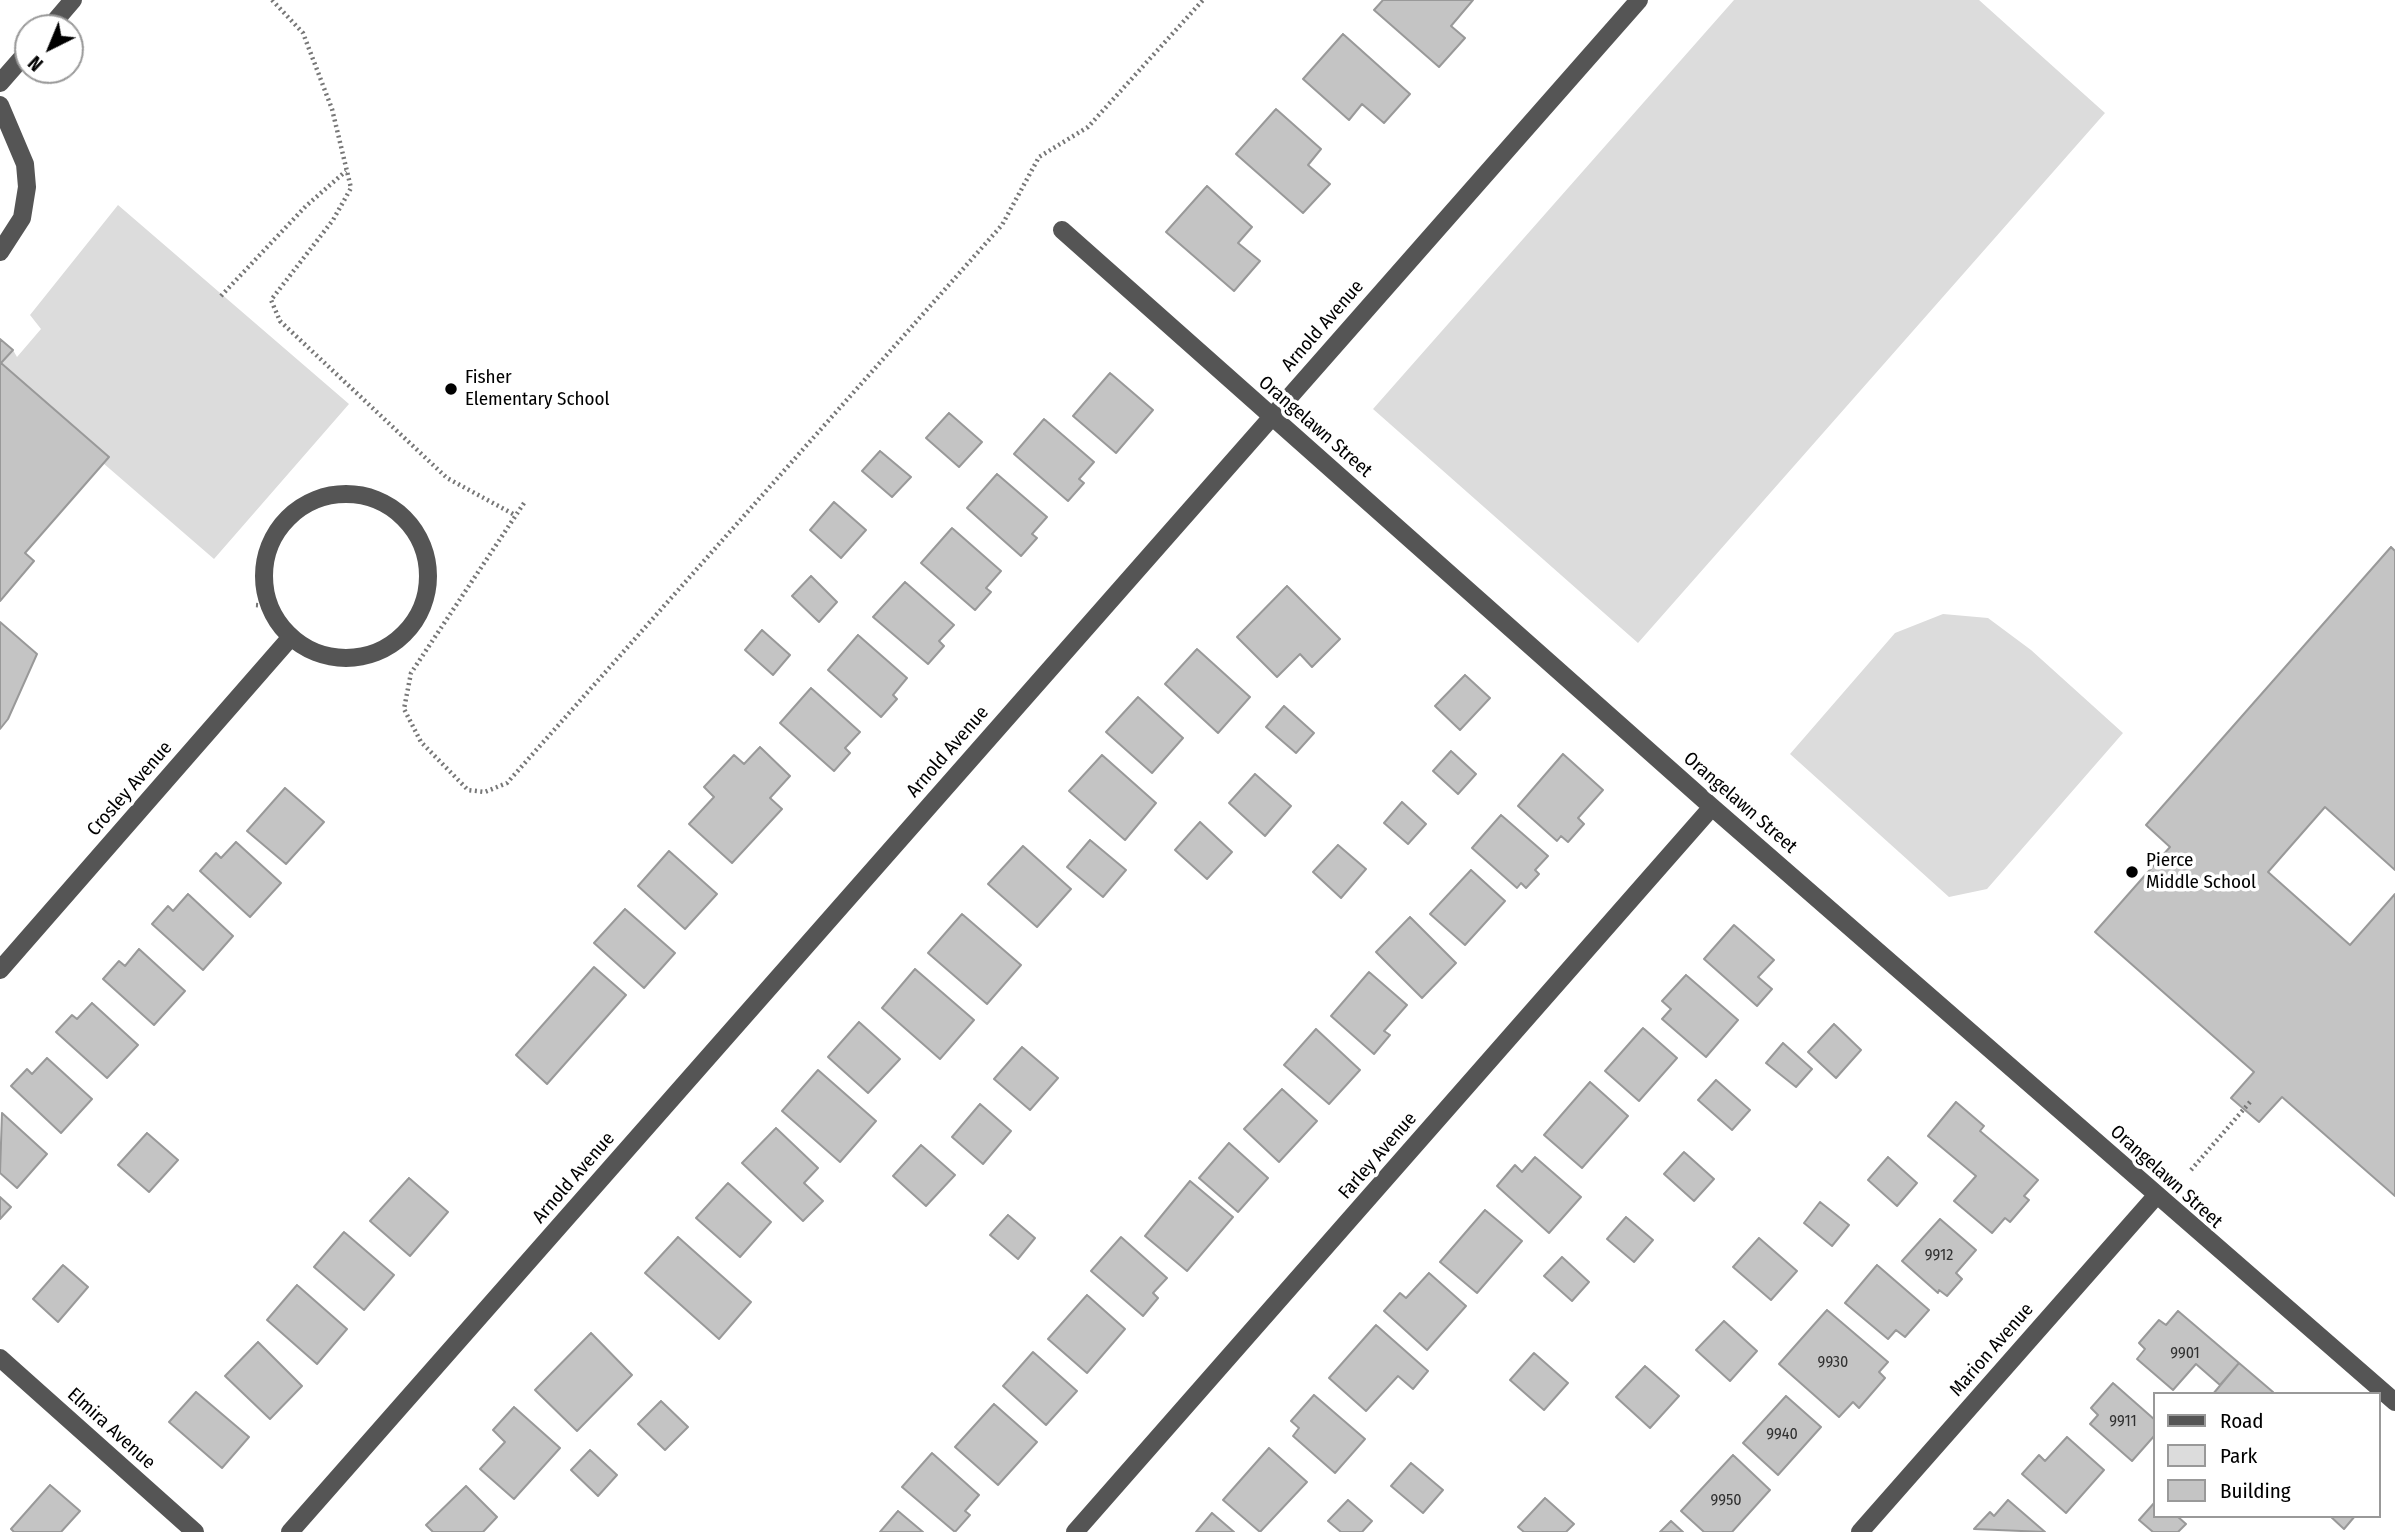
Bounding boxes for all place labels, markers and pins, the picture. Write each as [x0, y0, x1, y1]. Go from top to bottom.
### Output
place label: Fisher Elementary School [465, 367, 610, 411]
marker: Fisher Elementary School [443, 381, 459, 397]
place label: Pierce Middle School [2146, 850, 2256, 894]
marker: Pierce Middle School [2124, 864, 2140, 880]

